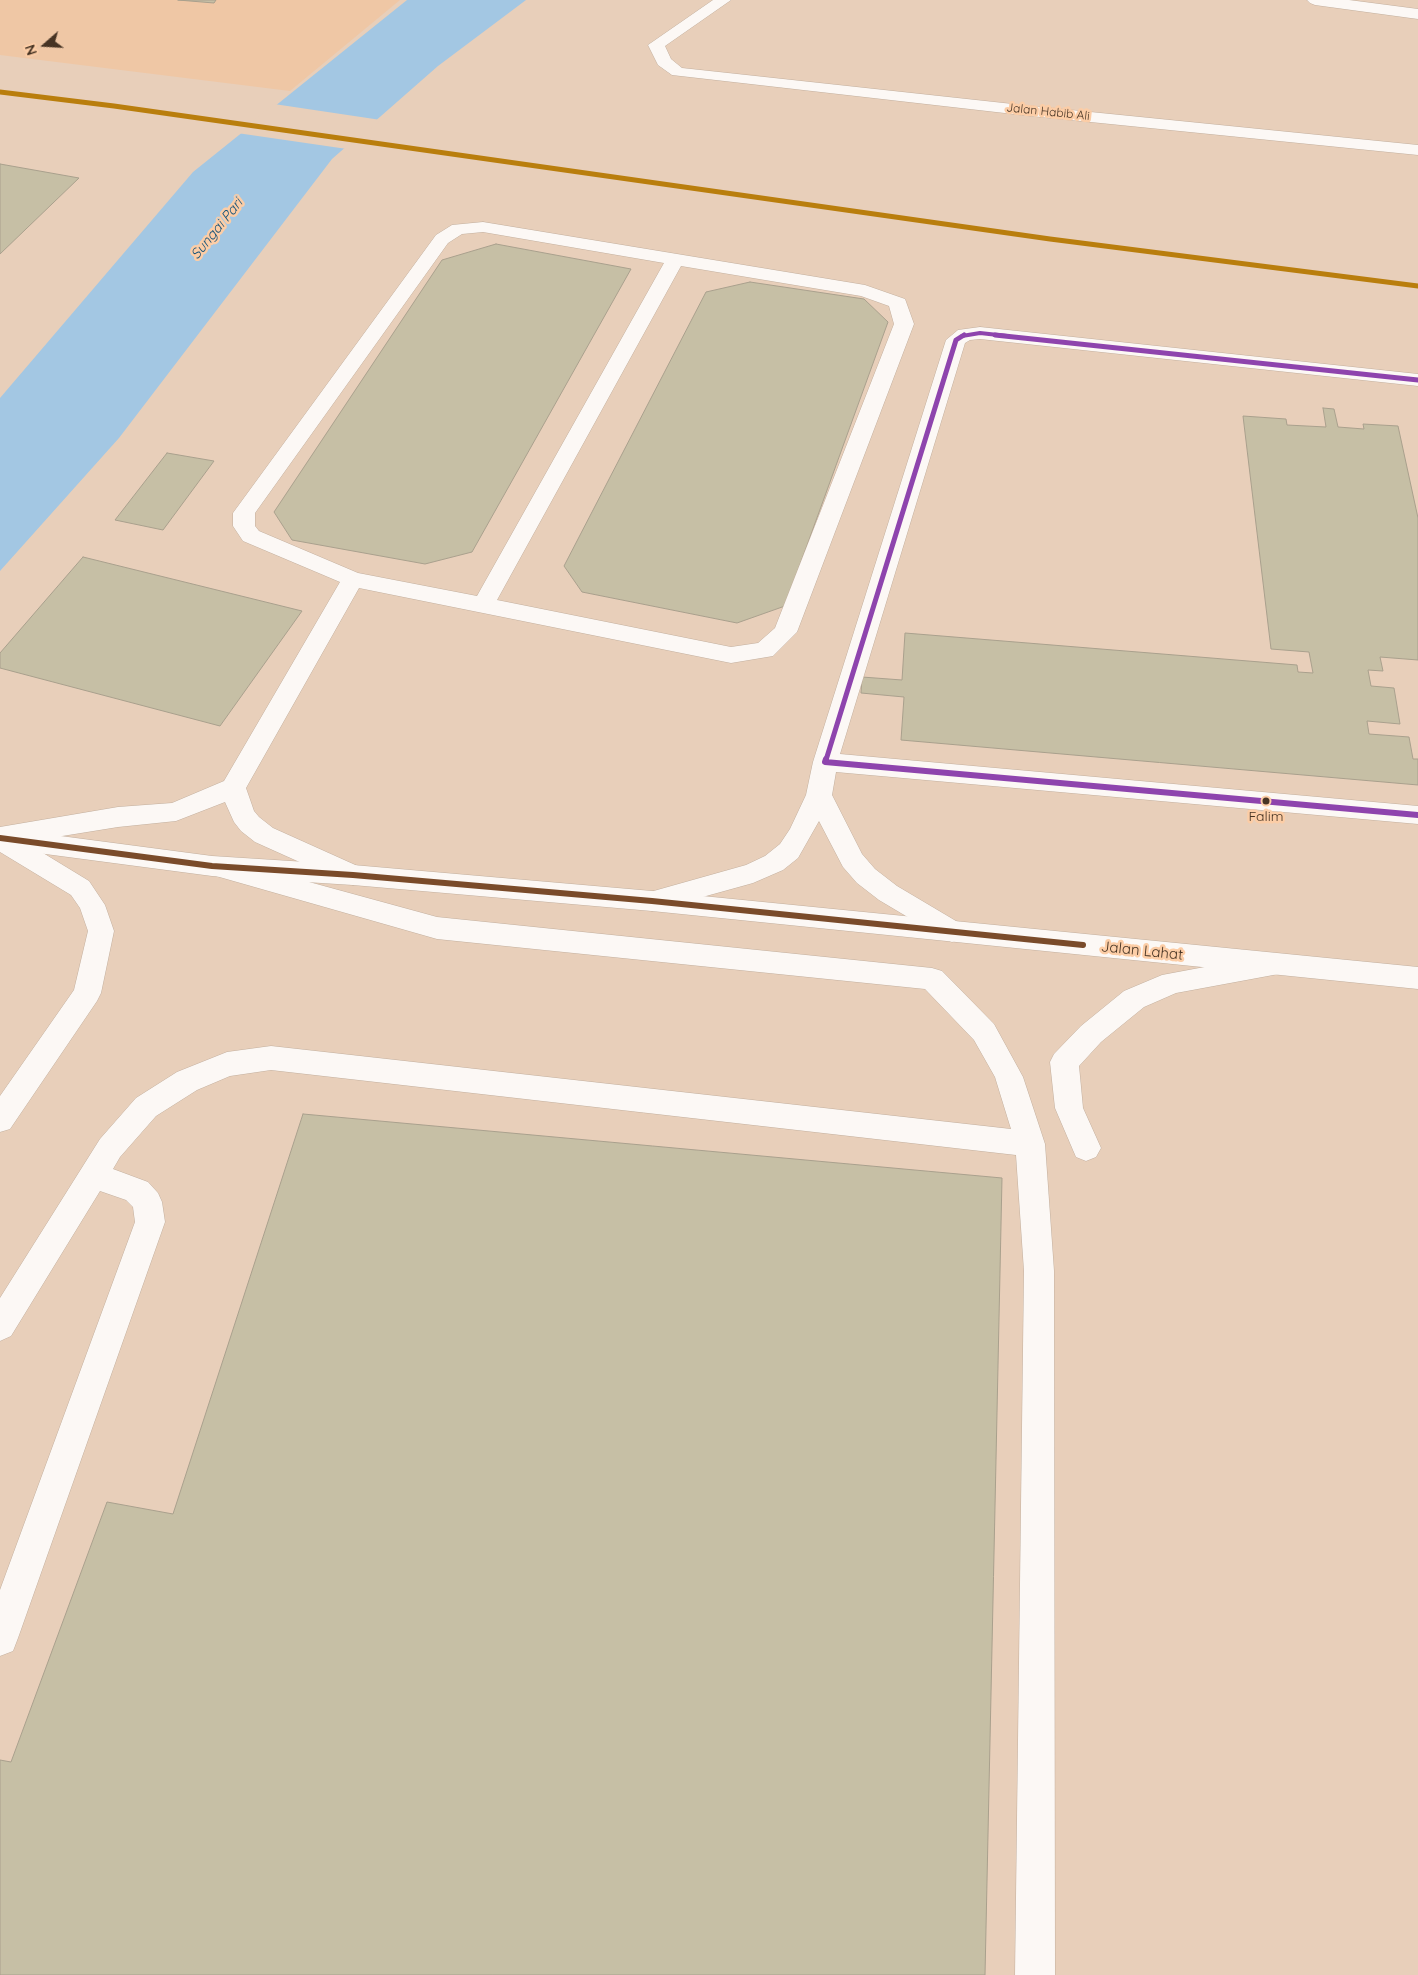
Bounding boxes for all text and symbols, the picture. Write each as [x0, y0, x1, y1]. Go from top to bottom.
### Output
north arrow [20, 20, 70, 70]
text: N [21, 42, 41, 58]
street label: Jalan Habib Ali [1006, 100, 1090, 124]
water label: Sungai Pari [187, 195, 247, 263]
marker: Falim [1261, 796, 1271, 806]
place label: Falim [1248, 809, 1284, 825]
street label: Jalan Lahat [1100, 938, 1184, 964]

